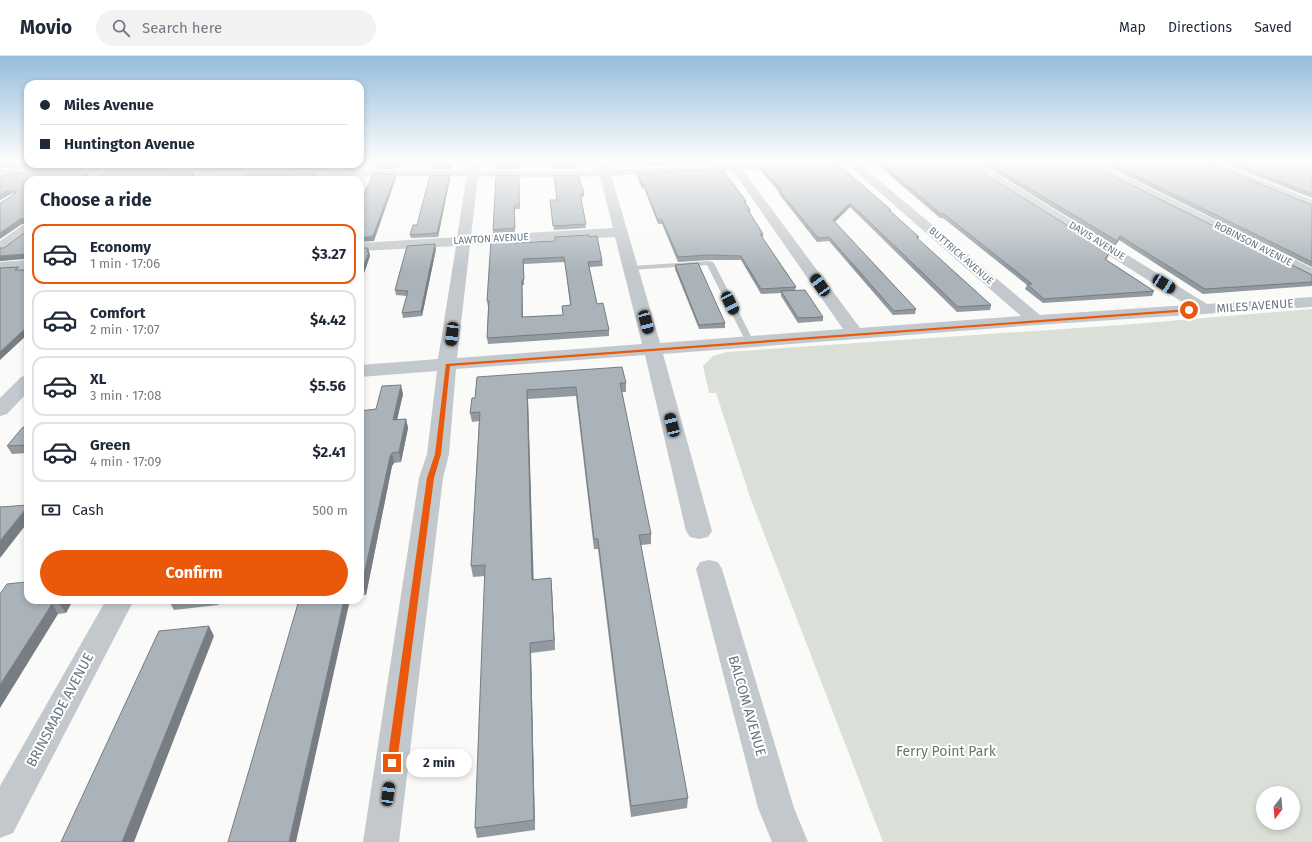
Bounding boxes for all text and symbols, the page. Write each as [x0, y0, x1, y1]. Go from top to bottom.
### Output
search box [96, 10, 376, 46]
text: Movio [20, 16, 72, 39]
icon: search [110, 17, 132, 39]
text: Search here [142, 19, 222, 37]
text: Map [1119, 19, 1146, 36]
text: Directions [1168, 19, 1232, 36]
text: Saved [1254, 19, 1292, 36]
text: Miles Avenue [64, 96, 154, 114]
text: Huntington Avenue [64, 135, 195, 153]
text: Choose a ride [40, 189, 152, 211]
street label: DAVIS AVENUE [1067, 219, 1127, 263]
street label: ROBINSON AVENUE [1212, 219, 1294, 269]
street label: BUTTRICK AVENUE [926, 225, 996, 287]
street label: LAWTON AVENUE [453, 231, 529, 247]
icon: car [42, 236, 78, 272]
text: Economy [90, 238, 151, 256]
text: $3.27 [312, 245, 346, 263]
text: 1 min · 17:06 [90, 256, 160, 271]
car [808, 272, 832, 298]
car [1151, 273, 1177, 295]
car [719, 290, 741, 316]
street label: MILES AVENUE [1216, 296, 1294, 316]
route start [1180, 301, 1198, 319]
icon: car [42, 302, 78, 338]
text: Comfort [90, 304, 146, 322]
car [637, 309, 655, 335]
text: $4.42 [310, 311, 346, 329]
car [445, 321, 459, 347]
text: 2 min · 17:07 [90, 322, 160, 337]
icon: car [42, 368, 78, 404]
text: XL [90, 370, 106, 388]
text: $5.56 [309, 377, 346, 395]
text: 3 min · 17:08 [90, 388, 161, 403]
car [663, 412, 681, 438]
icon: car [42, 434, 78, 470]
text: Green [90, 436, 130, 454]
text: $2.41 [313, 443, 346, 461]
text: 4 min · 17:09 [90, 454, 161, 469]
icon: cash [40, 499, 62, 521]
text: Cash [72, 501, 104, 519]
text: 500 m [312, 503, 348, 518]
button: Confirm [40, 550, 348, 596]
street label: BRINSMADE AVENUE [23, 650, 97, 770]
street label: BALCOM AVENUE [724, 654, 770, 758]
park label: Ferry Point Park [896, 743, 997, 760]
callout: 2 min [406, 749, 472, 777]
route end [383, 754, 401, 772]
text: 2 min [423, 755, 455, 770]
car [380, 781, 396, 807]
north arrow [1256, 786, 1300, 830]
map controls [1256, 786, 1300, 830]

